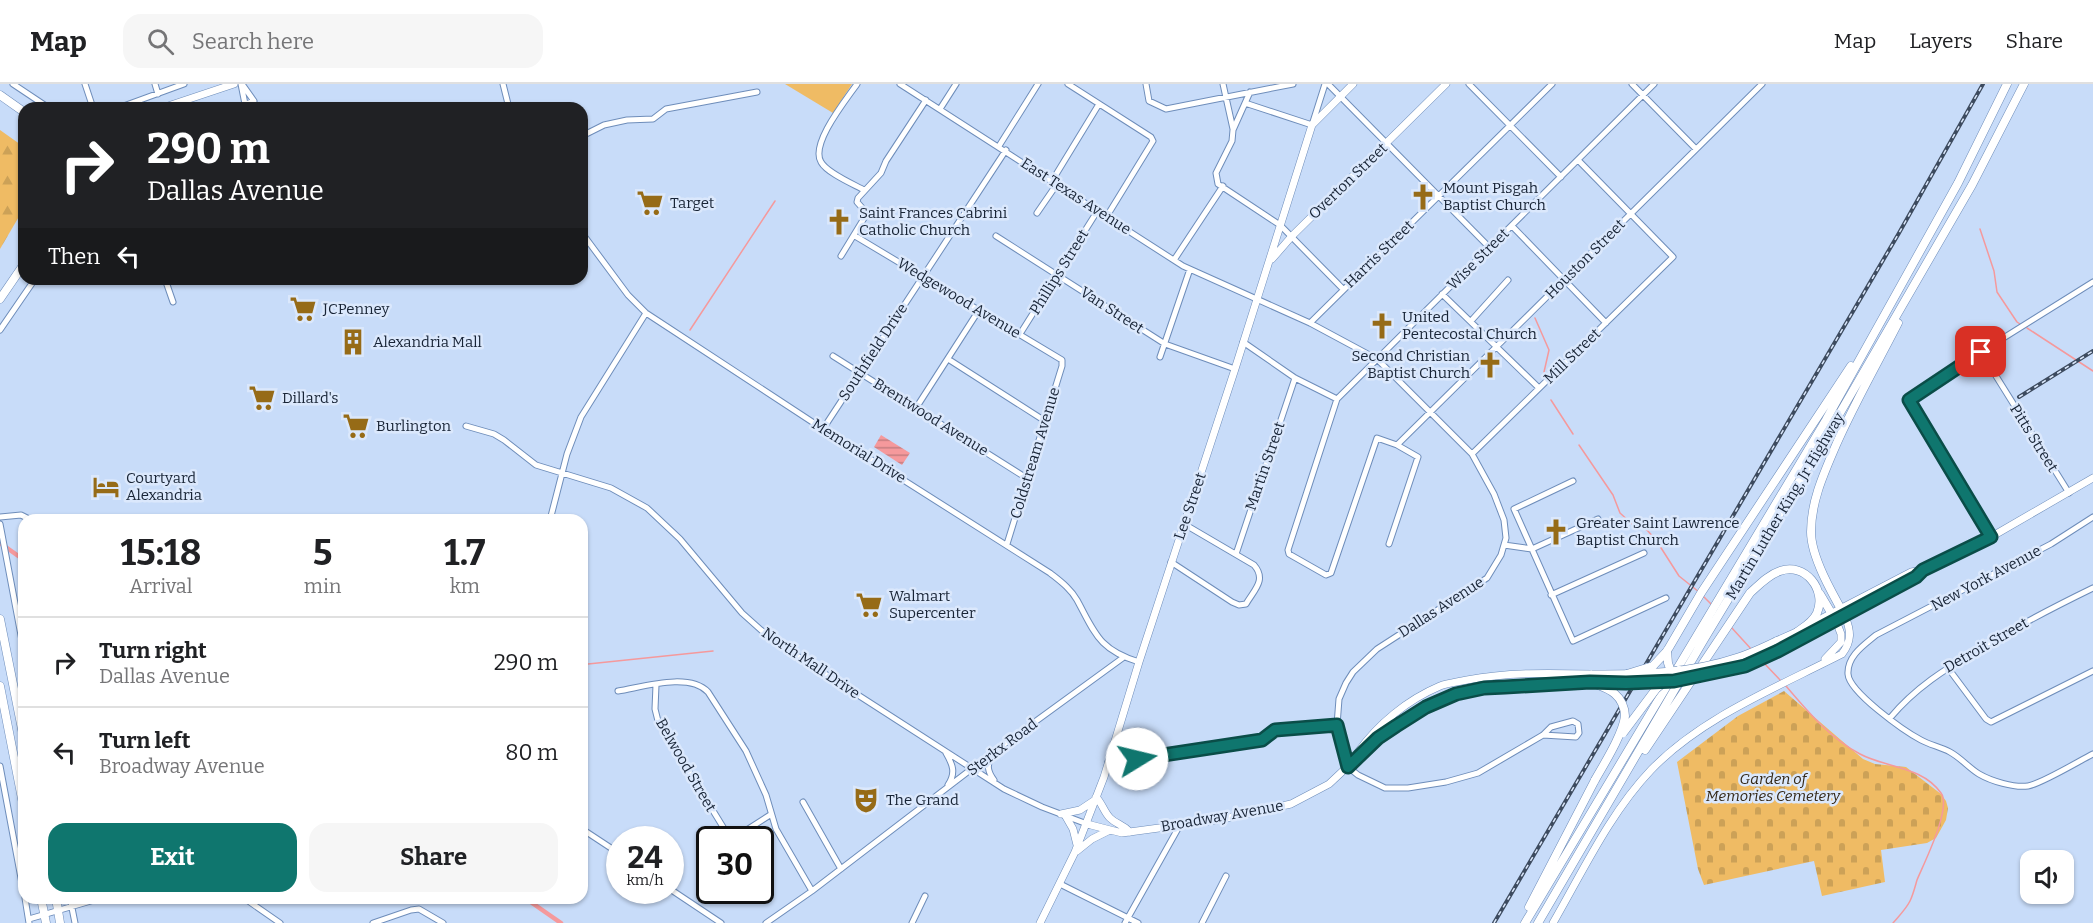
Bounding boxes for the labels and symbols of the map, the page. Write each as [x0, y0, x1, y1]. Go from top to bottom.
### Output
street label: Overton Street [1305, 139, 1391, 223]
street label: East Texas Avenue [1018, 154, 1134, 238]
place label: Mount Pisgah Baptist Church [1443, 179, 1547, 214]
church icon: Mount Pisgah Baptist Church [1408, 182, 1438, 212]
supermarket icon: Target [635, 188, 665, 218]
place label: Target [670, 194, 715, 212]
place label: Saint Frances Cabrini Catholic Church [859, 204, 1008, 239]
church icon: Saint Frances Cabrini Catholic Church [824, 207, 854, 237]
street label: Houston Street [1541, 215, 1629, 303]
street label: Harris Street [1340, 216, 1418, 292]
street label: Wise Street [1443, 224, 1513, 294]
street label: Phillips Street [1026, 226, 1093, 318]
street label: Wedgewood Avenue [894, 254, 1024, 342]
street label: Van Street [1077, 283, 1148, 338]
supermarket icon: JCPenney [288, 294, 318, 324]
place label: JCPenney [322, 300, 389, 318]
street label: Southfield Drive [835, 300, 911, 404]
place label: United Pentecostal Church [1402, 308, 1537, 343]
church icon: United Pentecostal Church [1367, 311, 1397, 341]
street label: Mill Street [1540, 324, 1604, 387]
pin [1955, 326, 2006, 377]
building icon: Alexandria Mall [338, 327, 368, 357]
place label: Alexandria Mall [373, 333, 482, 351]
place label: Second Christian Baptist Church [1352, 347, 1471, 382]
church icon: Second Christian Baptist Church [1475, 350, 1505, 380]
street label: Brentwood Avenue [870, 374, 992, 460]
supermarket icon: Dillard's [247, 383, 277, 413]
street label: Coldstream Avenue [1006, 385, 1064, 521]
place label: Dillard's [282, 389, 338, 407]
street label: Pitts Street [2006, 401, 2062, 476]
street label: Martin Luther King, Jr Highway [1722, 409, 1848, 603]
supermarket icon: Burlington [341, 411, 371, 441]
street label: Memorial Drive [809, 415, 909, 487]
place label: Burlington [376, 417, 452, 435]
street label: Martin Street [1241, 419, 1289, 513]
place label: Courtyard Alexandria [126, 469, 202, 504]
street label: Lee Street [1170, 470, 1210, 542]
hotel icon: Courtyard Alexandria [91, 472, 121, 502]
place label: Greater Saint Lawrence Baptist Church [1576, 514, 1740, 549]
church icon: Greater Saint Lawrence Baptist Church [1541, 517, 1571, 547]
street label: New York Avenue [1928, 541, 2044, 615]
street label: Dallas Avenue [1395, 573, 1487, 641]
place label: Walmart Supercenter [889, 587, 976, 622]
supermarket icon: Walmart Supercenter [854, 590, 884, 620]
street label: Detroit Street [1941, 613, 2032, 676]
street label: North Mall Drive [759, 624, 863, 702]
street label: Belwood Street [652, 715, 720, 815]
street label: Sterkx Road [963, 715, 1041, 779]
position arrow [1105, 727, 1169, 791]
park label: Garden of Memories Cemetery [1706, 770, 1841, 805]
theatre icon: The Grand [851, 785, 881, 815]
place label: The Grand [886, 791, 959, 809]
street label: Broadway Avenue [1159, 796, 1285, 836]
speed limit sign: 30 [696, 826, 774, 904]

